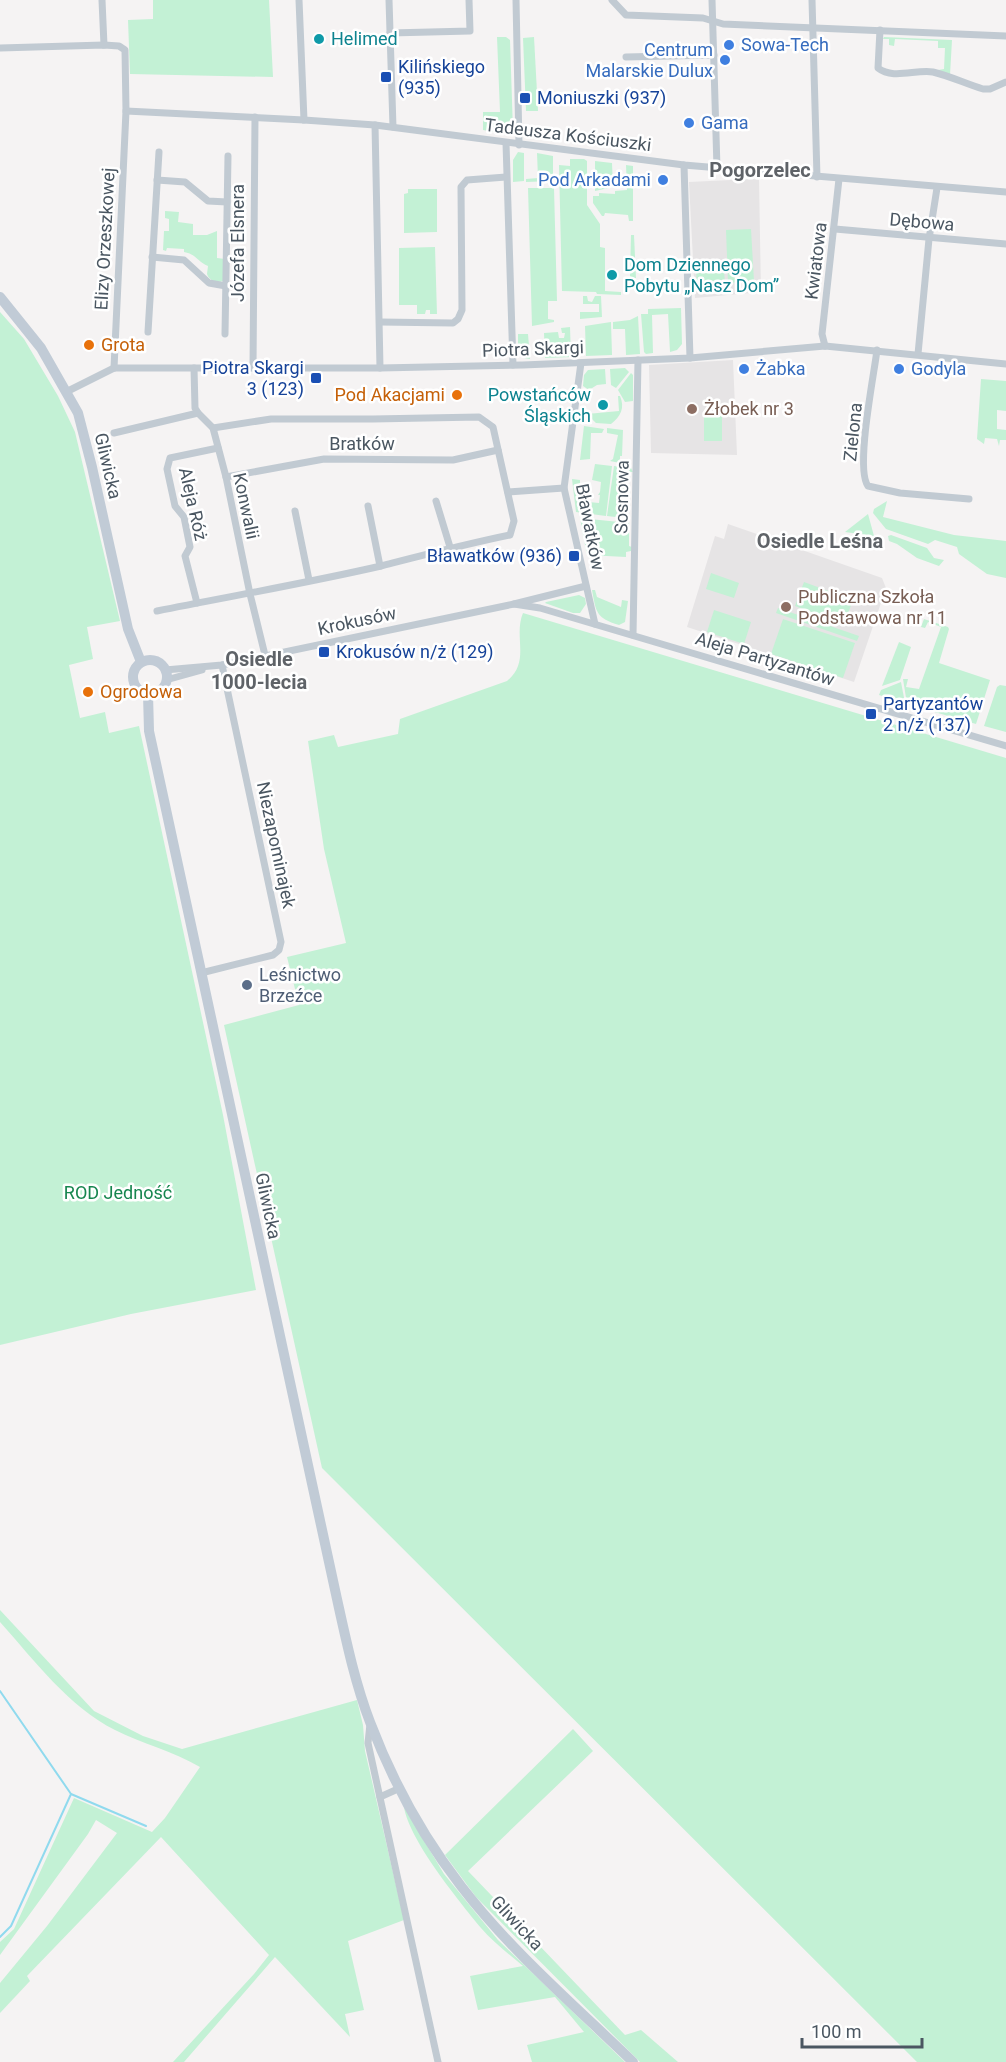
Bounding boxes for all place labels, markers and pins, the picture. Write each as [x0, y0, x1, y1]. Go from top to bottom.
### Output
place label: Helimed [331, 28, 398, 49]
marker: Helimed [312, 32, 326, 46]
place label: Sowa-Tech [741, 34, 829, 55]
marker: Sowa-Tech [722, 38, 736, 52]
place label: Centrum Malarskie Dulux [585, 39, 713, 81]
marker: Centrum Malarskie Dulux [718, 53, 732, 67]
place label: Kilińskiego (935) [398, 56, 485, 99]
marker: Kilińskiego (935) [379, 70, 393, 84]
place label: Moniuszki (937) [537, 87, 666, 109]
marker: Moniuszki (937) [518, 91, 532, 105]
place label: Gama [701, 112, 749, 133]
marker: Gama [682, 116, 696, 130]
place label: Pod Arkadami [538, 169, 651, 190]
marker: Pod Arkadami [656, 173, 670, 187]
place label: Dom Dziennego Pobytu „Nasz Dom” [624, 254, 779, 296]
marker: Dom Dziennego Pobytu „Nasz Dom” [605, 268, 619, 282]
place label: Grota [101, 334, 145, 355]
marker: Grota [82, 338, 96, 352]
place label: Piotra Skargi 3 (123) [202, 357, 304, 400]
place label: Żabka [756, 358, 806, 379]
place label: Godyla [911, 358, 966, 379]
marker: Żabka [737, 362, 751, 376]
marker: Godyla [892, 362, 906, 376]
marker: Piotra Skargi 3 (123) [309, 371, 323, 385]
place label: Pod Akacjami [335, 384, 445, 405]
place label: Powstańców Śląskich [488, 384, 591, 426]
marker: Pod Akacjami [450, 388, 464, 402]
marker: Powstańców Śląskich [596, 398, 610, 412]
place label: Żłobek nr 3 [704, 398, 794, 419]
marker: Żłobek nr 3 [685, 402, 699, 416]
place label: Bławatków (936) [427, 545, 562, 567]
marker: Bławatków (936) [567, 549, 581, 563]
place label: Publiczna Szkoła Podstawowa nr 11 [798, 586, 947, 628]
marker: Publiczna Szkoła Podstawowa nr 11 [779, 600, 793, 614]
place label: Krokusów n/ż (129) [336, 641, 494, 663]
marker: Krokusów n/ż (129) [317, 645, 331, 659]
place label: Ogrodowa [100, 681, 182, 702]
marker: Ogrodowa [81, 685, 95, 699]
place label: Partyzantów 2 n/ż (137) [883, 693, 984, 736]
marker: Partyzantów 2 n/ż (137) [864, 707, 878, 721]
place label: Leśnictwo Brzeźce [259, 964, 341, 1006]
marker: Leśnictwo Brzeźce [240, 978, 254, 992]

